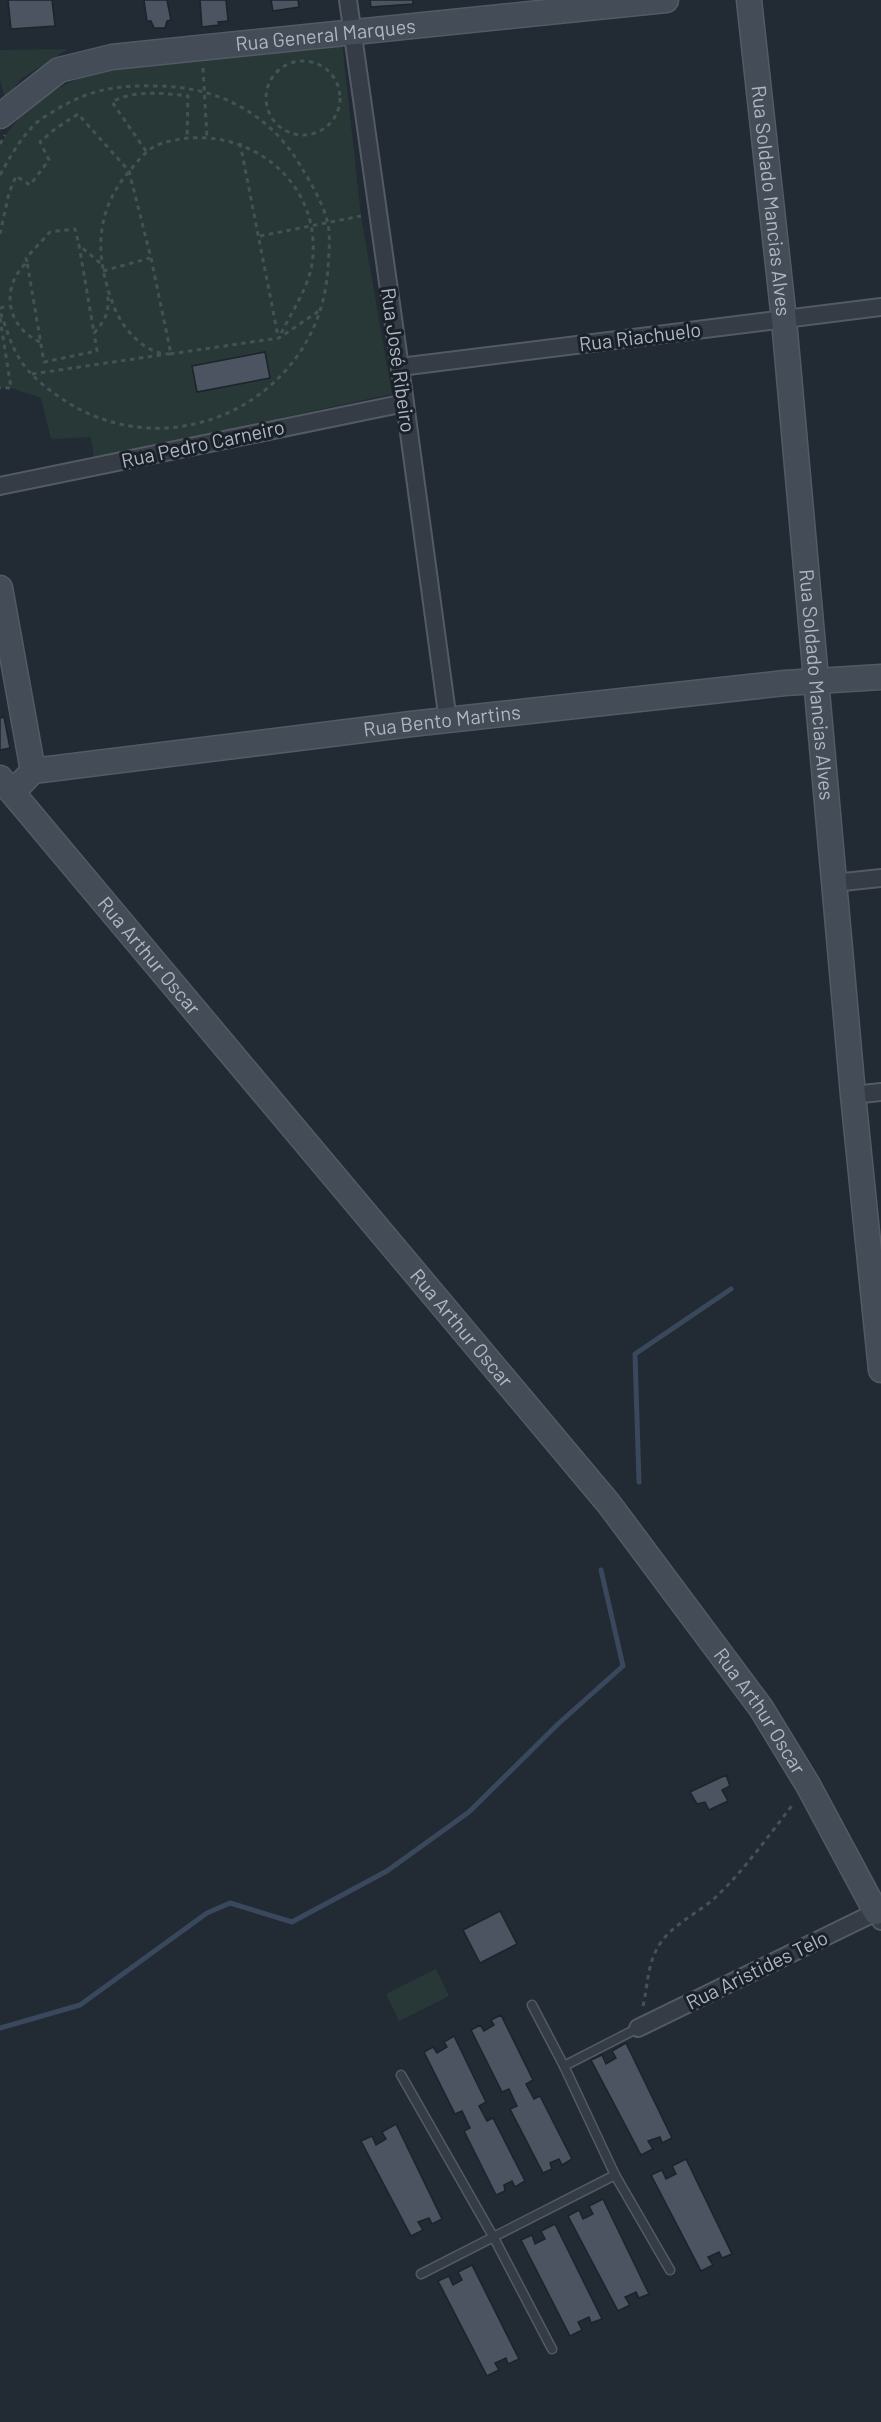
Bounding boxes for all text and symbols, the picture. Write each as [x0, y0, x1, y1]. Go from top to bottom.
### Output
street label: Rua General Marques [234, 13, 417, 55]
street label: Rua Soldado Mancias Alves [747, 84, 796, 317]
street label: Rua José Ribeiro [377, 286, 421, 434]
street label: Rua Riachuelo [577, 317, 702, 355]
street label: Rua Pedro Carneiro [119, 414, 287, 472]
street label: Rua Soldado Mancias Alves [795, 568, 840, 801]
street label: Rua Bento Martins [362, 699, 522, 741]
street label: Rua Arthur Oscar [93, 891, 206, 1019]
street label: Rua Arthur Oscar [406, 1263, 519, 1391]
street label: Rua Arthur Oscar [709, 1643, 811, 1778]
street label: Rua Aristides Telo [682, 1924, 831, 2014]

